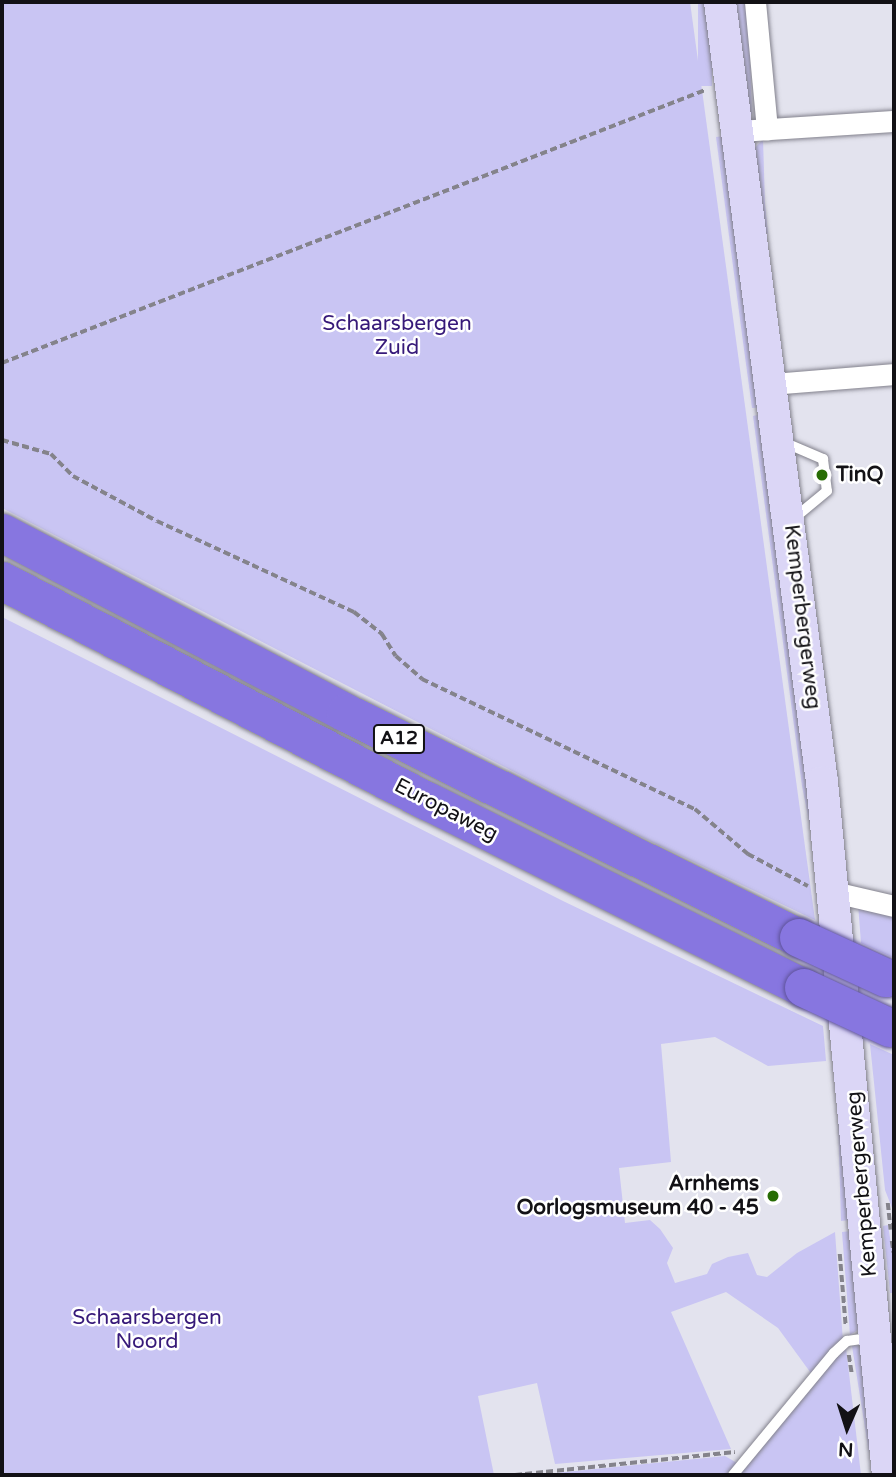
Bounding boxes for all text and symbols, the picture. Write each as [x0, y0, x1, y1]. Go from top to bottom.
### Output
park label: Schaarsbergen Zuid [322, 311, 472, 361]
place label: TinQ [836, 462, 883, 488]
marker: TinQ [814, 467, 830, 483]
street label: Kemperbergerweg [778, 523, 826, 711]
road number: A12 [373, 724, 425, 754]
street label: Europaweg [390, 773, 502, 847]
street label: Kemperbergerweg [841, 1090, 883, 1278]
place label: Arnhems Oorlogsmuseum 40 - 45 [516, 1171, 759, 1221]
marker: Arnhems Oorlogsmuseum 40 - 45 [765, 1188, 781, 1204]
park label: Schaarsbergen Noord [72, 1305, 222, 1355]
north arrow [812, 1393, 882, 1463]
text: N [838, 1438, 854, 1460]

